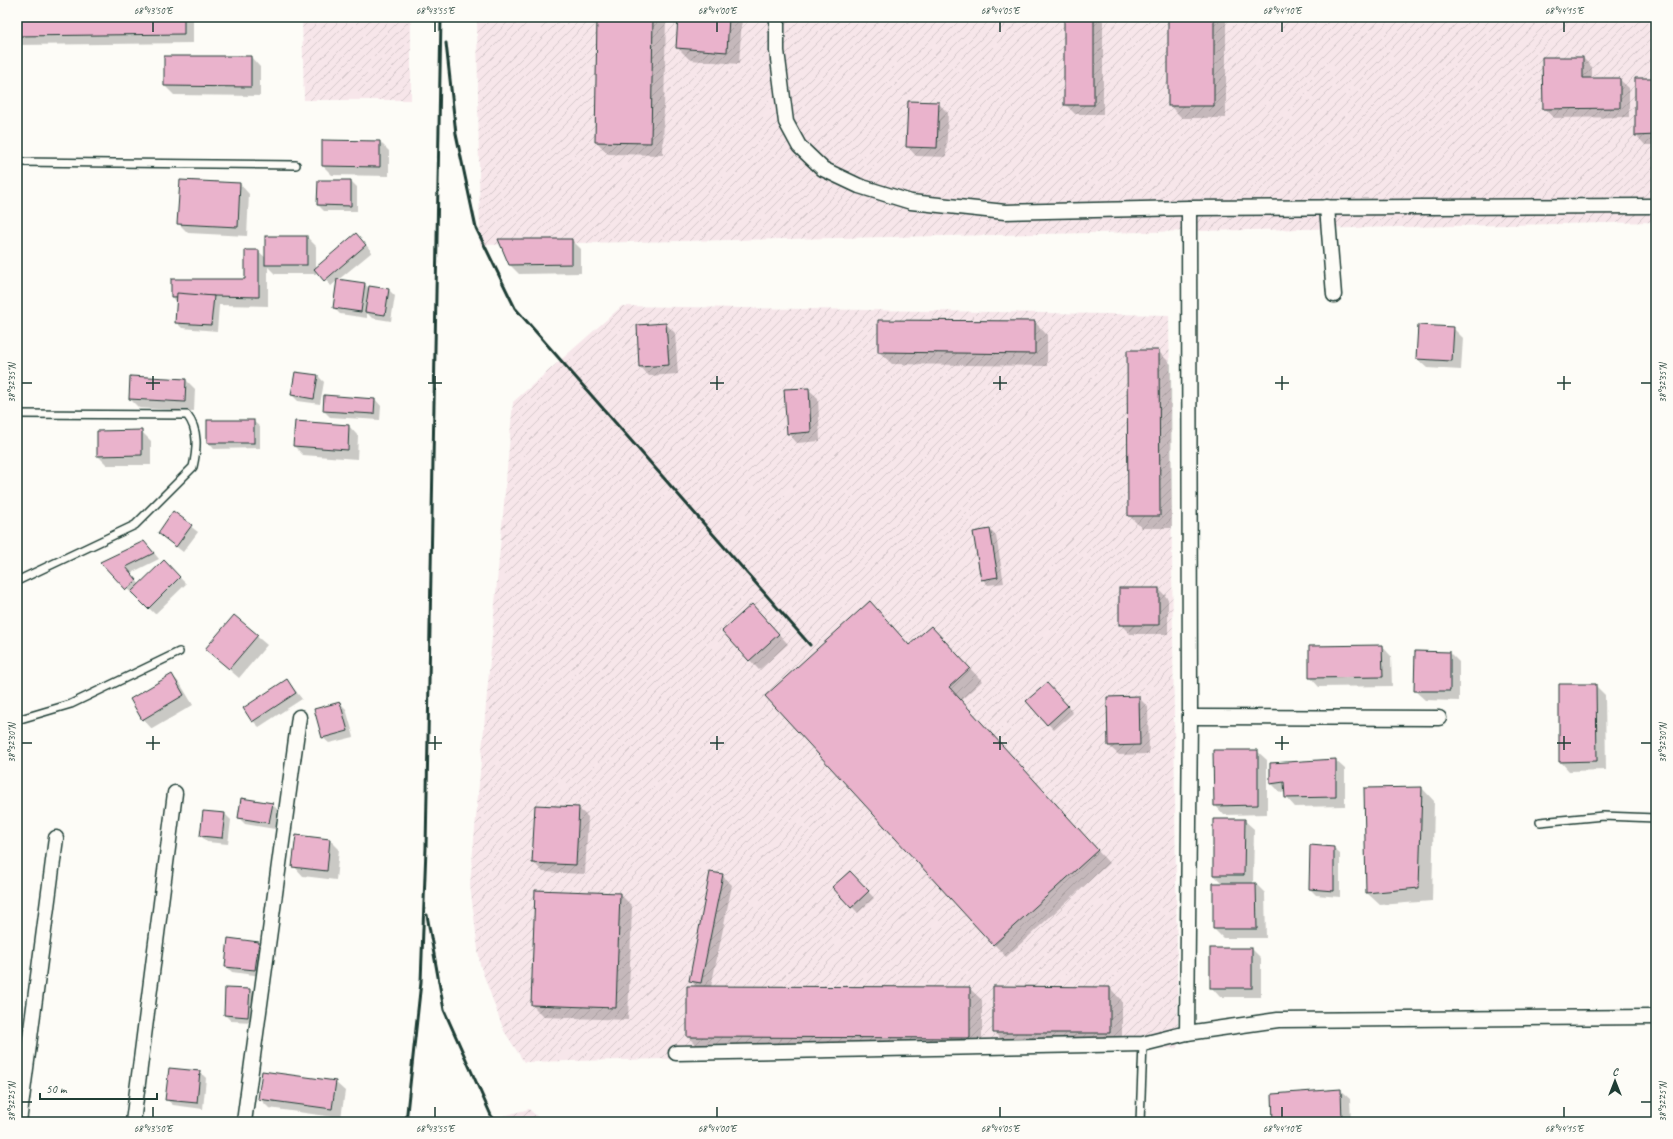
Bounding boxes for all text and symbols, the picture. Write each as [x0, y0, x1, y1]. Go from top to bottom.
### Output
text: 68°43'50"E [134, 4, 174, 17]
text: 68°43'55"E [416, 4, 456, 17]
text: 68°44'00"E [698, 4, 738, 17]
text: 68°44'05"E [981, 4, 1021, 17]
text: 68°44'10"E [1263, 4, 1303, 17]
text: 68°44'15"E [1545, 4, 1585, 17]
text: 38°32'35"N [5, 361, 18, 403]
text: 38°32'35"N [1656, 361, 1669, 403]
text: 38°32'30"N [5, 721, 18, 763]
text: 38°32'30"N [1656, 721, 1669, 763]
north arrow [1595, 1061, 1635, 1101]
text: С [1612, 1064, 1619, 1078]
scale bar [40, 1075, 157, 1101]
text: 38°32'25"N [5, 1080, 18, 1122]
text: 38°32'25"N [1656, 1080, 1669, 1122]
text: 50 m [46, 1081, 68, 1097]
text: 68°43'50"E [134, 1122, 174, 1135]
text: 68°43'55"E [416, 1122, 456, 1135]
text: 68°44'00"E [698, 1122, 738, 1135]
text: 68°44'05"E [981, 1122, 1021, 1135]
text: 68°44'10"E [1263, 1122, 1303, 1135]
text: 68°44'15"E [1545, 1122, 1585, 1135]

